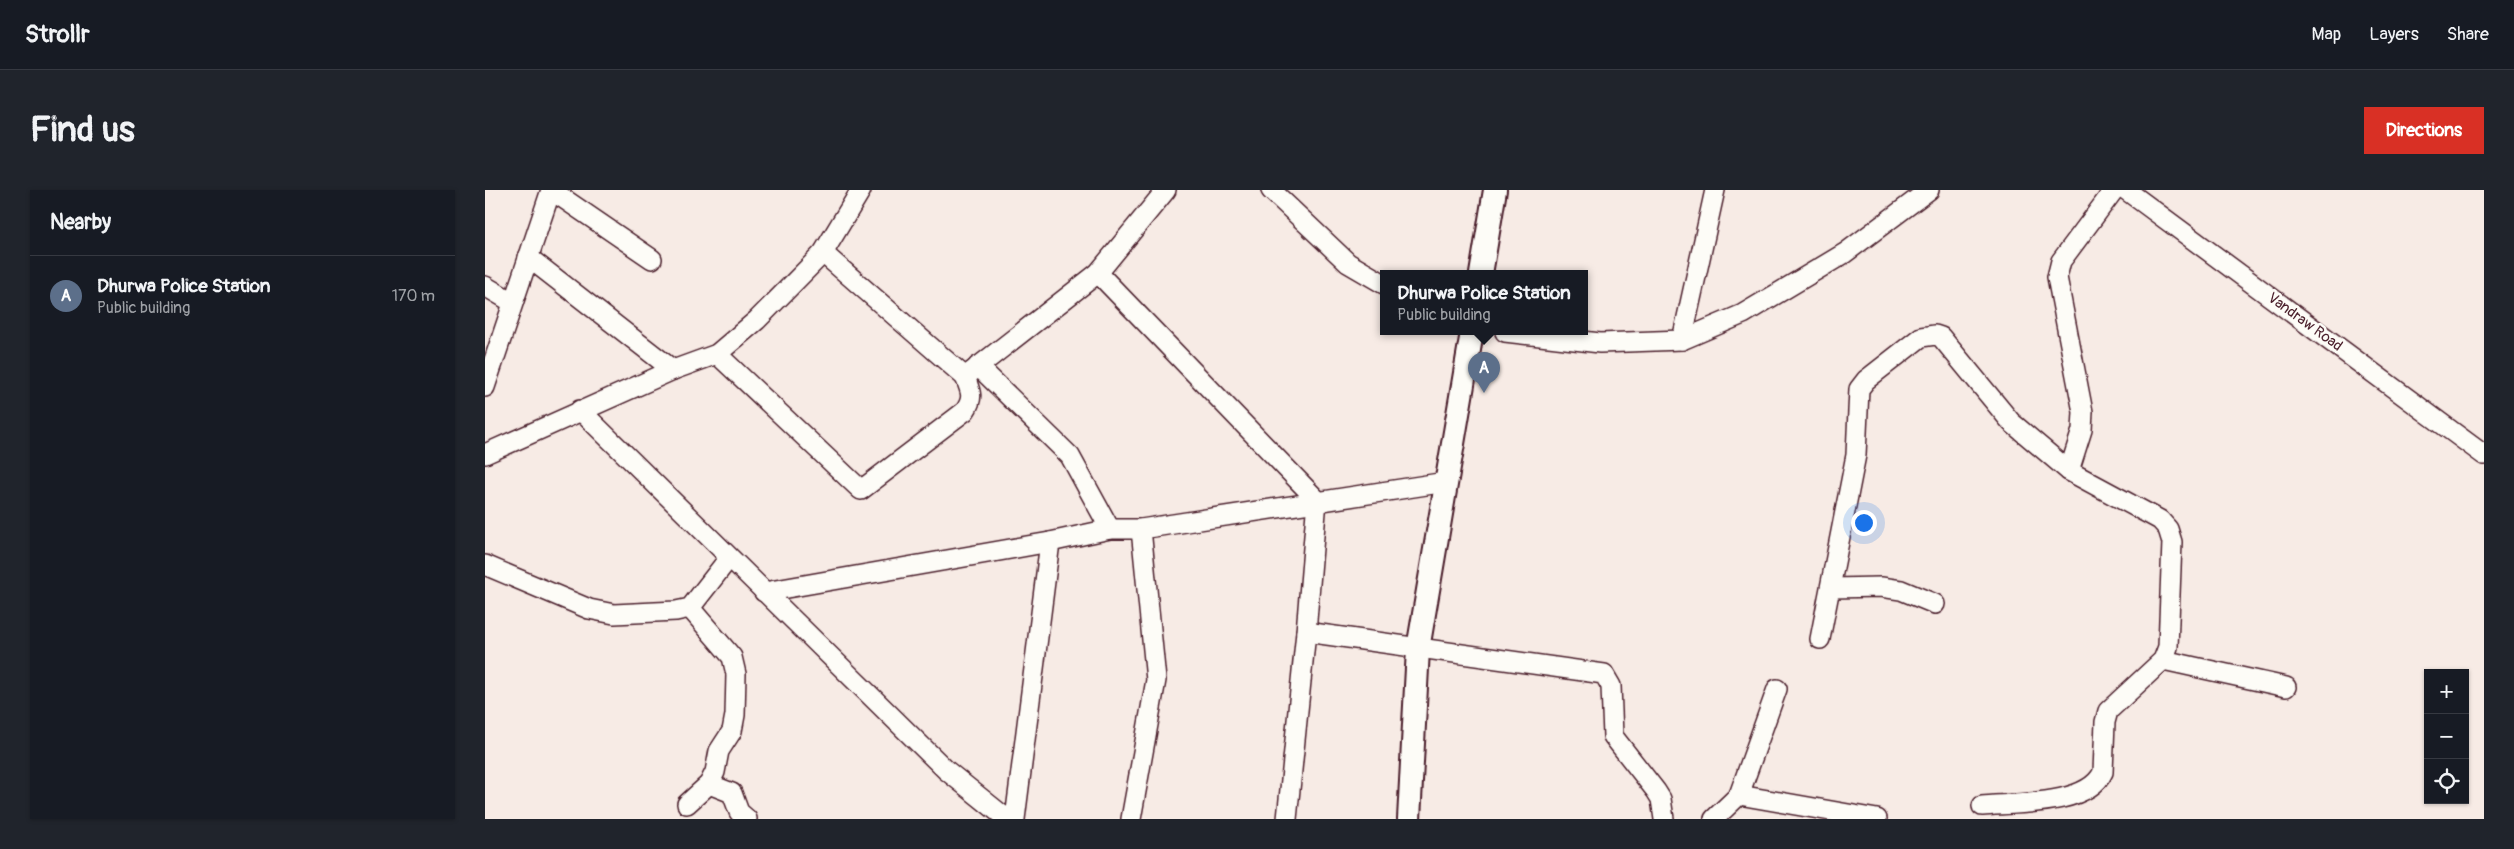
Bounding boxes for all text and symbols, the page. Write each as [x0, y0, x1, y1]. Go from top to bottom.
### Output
text: Strollr [25, 20, 90, 49]
text: Map [2312, 23, 2341, 46]
text: Layers [2369, 23, 2419, 46]
text: Share [2447, 23, 2489, 46]
button: Directions [2364, 107, 2484, 154]
text: Find us [30, 108, 135, 152]
text: Nearby [50, 209, 111, 236]
popup [1380, 270, 1588, 335]
text: Dhurwa Police Station [97, 274, 271, 298]
text: Dhurwa Police Station [1397, 281, 1571, 305]
text: A [61, 286, 71, 306]
text: 170 m [392, 286, 435, 306]
street label: Vandraw Road [2264, 288, 2346, 356]
text: Public building [97, 298, 190, 318]
text: Public building [1397, 305, 1490, 325]
pin: A [1468, 352, 1500, 393]
your location [1851, 510, 1877, 536]
map controls [2424, 669, 2469, 804]
button: + [2424, 669, 2469, 714]
button: − [2424, 714, 2469, 759]
button: locate [2424, 759, 2469, 804]

